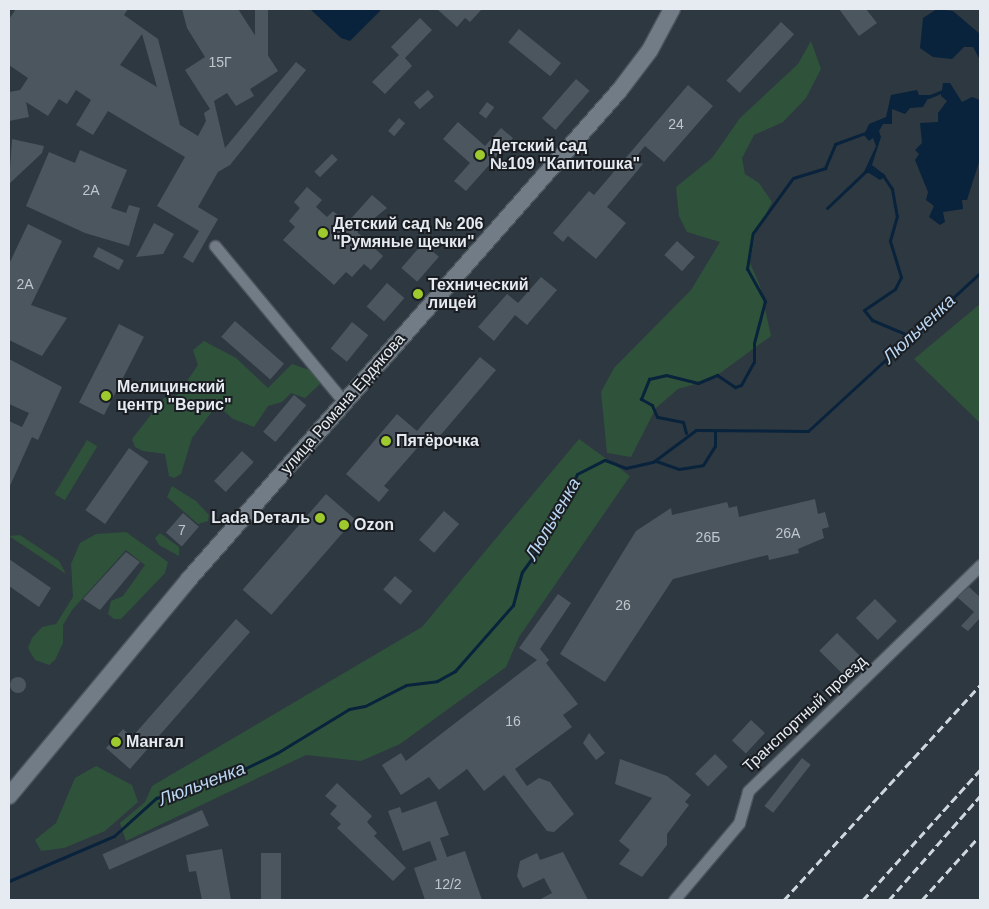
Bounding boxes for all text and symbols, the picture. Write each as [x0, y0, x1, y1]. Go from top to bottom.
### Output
house number: 15Г [208, 54, 232, 70]
house number: 24 [668, 116, 684, 132]
place label: Детский сад №109 "Капитошка" [490, 136, 640, 174]
marker: Детский сад №109 "Капитошка" [474, 149, 486, 161]
house number: 2А [82, 182, 100, 198]
place label: Детский сад № 206 "Румяные щечки" [333, 214, 483, 252]
marker: Детский сад № 206 "Румяные щечки" [317, 227, 329, 239]
place label: Технический лицей [428, 275, 529, 313]
house number: 2А [16, 276, 34, 292]
marker: Технический лицей [412, 288, 424, 300]
water label: Люльченка [878, 290, 960, 368]
street label: улица Романа Ердякова [277, 330, 409, 478]
place label: Мелицинский центр "Верис" [117, 377, 232, 415]
marker: Мелицинский центр "Верис" [99, 389, 113, 403]
place label: Пятёрочка [396, 431, 479, 451]
marker: Пятёрочка [380, 435, 392, 447]
water label: Люльченка [521, 474, 585, 564]
place label: Lada Dеталь [211, 508, 310, 528]
marker: Lada Dеталь [314, 512, 326, 524]
place label: Ozon [354, 515, 394, 535]
marker: Ozon [338, 519, 350, 531]
house number: 7 [178, 522, 186, 538]
house number: 26А [776, 525, 800, 541]
house number: 26Б [696, 529, 720, 545]
house number: 26 [615, 597, 631, 613]
street label: Транспортный проезд [739, 652, 871, 776]
house number: 16 [505, 713, 521, 729]
place label: Мангал [126, 732, 184, 752]
marker: Мангал [110, 736, 122, 748]
water label: Люльченка [156, 758, 248, 810]
house number: 12/2 [434, 876, 462, 892]

